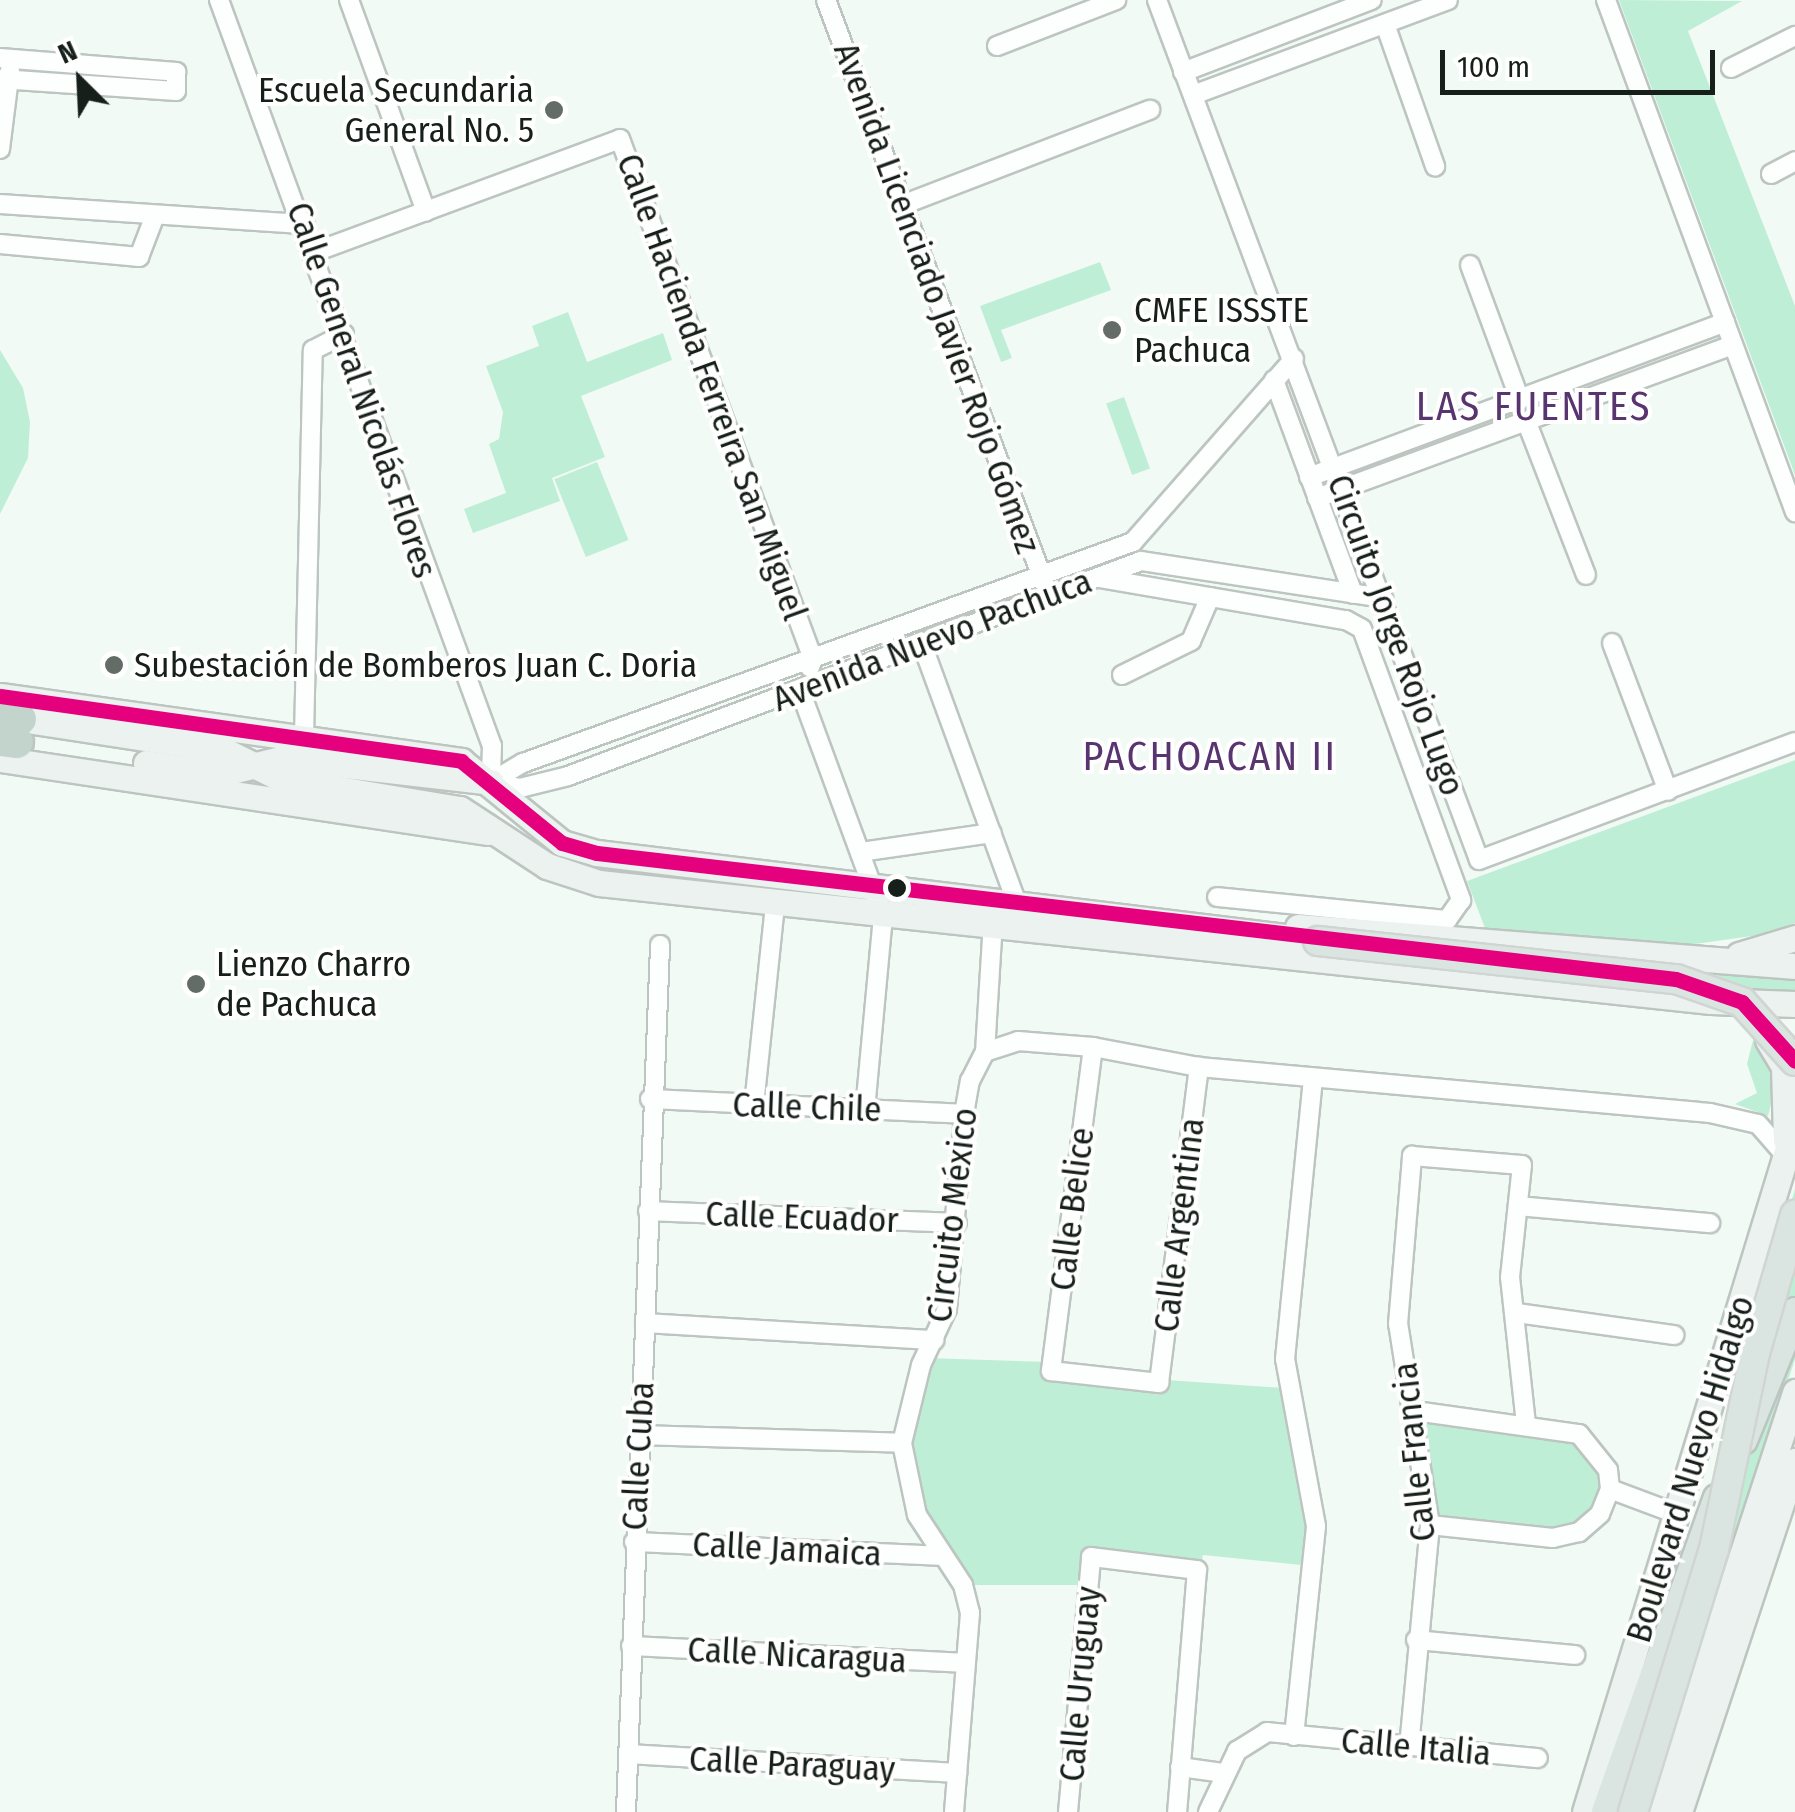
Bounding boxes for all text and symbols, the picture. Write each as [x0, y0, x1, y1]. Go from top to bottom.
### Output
north arrow [30, 30, 130, 130]
scale bar [1445, 30, 1720, 92]
text: N [53, 34, 82, 71]
street label: Avenida Licenciado Javier Rojo Gómez [825, 37, 1049, 559]
text: 100 m [1457, 49, 1530, 85]
place label: Escuela Secundaria General No. 5 [258, 69, 534, 151]
marker: Escuela Secundaria General No. 5 [543, 99, 565, 121]
street label: Calle Hacienda Ferreira San Miguel [608, 148, 816, 626]
street label: Calle General Nicolás Flores [278, 197, 446, 583]
place label: CMFE ISSSTE Pachuca [1134, 289, 1309, 371]
marker: CMFE ISSSTE Pachuca [1099, 317, 1125, 343]
district label: LAS FUENTES [1416, 383, 1652, 431]
street label: Circuito Jorge Rojo Lugo [1318, 469, 1474, 801]
street label: Avenida Nuevo Pachuca [766, 560, 1098, 720]
place label: Subestación de Bomberos Juan C. Doria [134, 644, 697, 686]
marker: Subestación de Bomberos Juan C. Doria [103, 654, 125, 676]
district label: PACHOACAN II [1082, 733, 1338, 781]
unlabelled marker [887, 878, 907, 898]
place label: Lienzo Charro de Pachuca [216, 943, 411, 1025]
marker: Lienzo Charro de Pachuca [185, 973, 207, 995]
street label: Calle Chile [732, 1083, 882, 1131]
street label: Circuito México [918, 1105, 986, 1325]
street label: Calle Argentina [1145, 1115, 1213, 1335]
street label: Calle Belice [1041, 1125, 1103, 1293]
street label: Calle Ecuador [705, 1193, 899, 1241]
street label: Boulevard Nuevo Hidalgo [1617, 1291, 1763, 1647]
street label: Calle Francia [1384, 1360, 1444, 1544]
street label: Calle Cuba [613, 1381, 663, 1531]
street label: Calle Jamaica [691, 1523, 883, 1575]
street label: Calle Uruguay [1051, 1585, 1109, 1783]
street label: Calle Nicaragua [686, 1628, 908, 1682]
street label: Calle Italia [1339, 1720, 1493, 1774]
street label: Calle Paraguay [688, 1738, 896, 1790]

